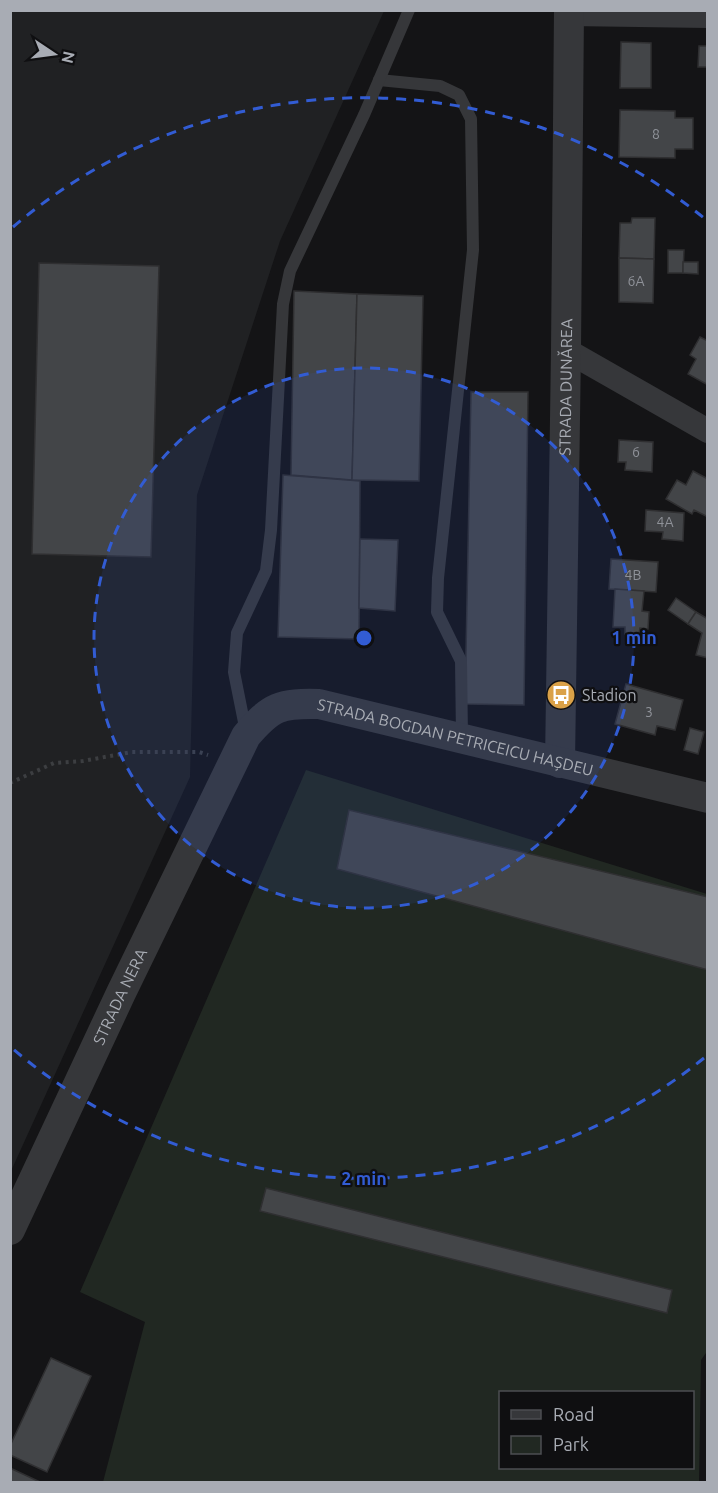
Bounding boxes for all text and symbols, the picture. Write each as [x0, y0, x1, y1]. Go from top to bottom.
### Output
north arrow [24, 24, 84, 84]
text: N [59, 50, 79, 65]
house number: 8 [652, 126, 660, 142]
house number: 6A [628, 273, 645, 289]
street label: STRADA DUNĂREA [555, 318, 575, 456]
house number: 6 [632, 444, 640, 460]
house number: 4A [657, 514, 674, 530]
house number: 4B [625, 567, 641, 583]
text: 1 min [611, 627, 657, 647]
centre of rings [354, 628, 374, 648]
bus stop icon: Stadion [545, 679, 577, 711]
place label: Stadion [582, 686, 637, 704]
street label: STRADA BOGDAN PETRICEICU HAȘDEU [315, 695, 595, 779]
house number: 3 [645, 704, 653, 720]
street label: STRADA NERA [89, 945, 151, 1048]
text: 2 min [341, 1168, 387, 1188]
legend [499, 1391, 694, 1469]
text: Road [553, 1404, 595, 1424]
text: Park [553, 1434, 589, 1454]

